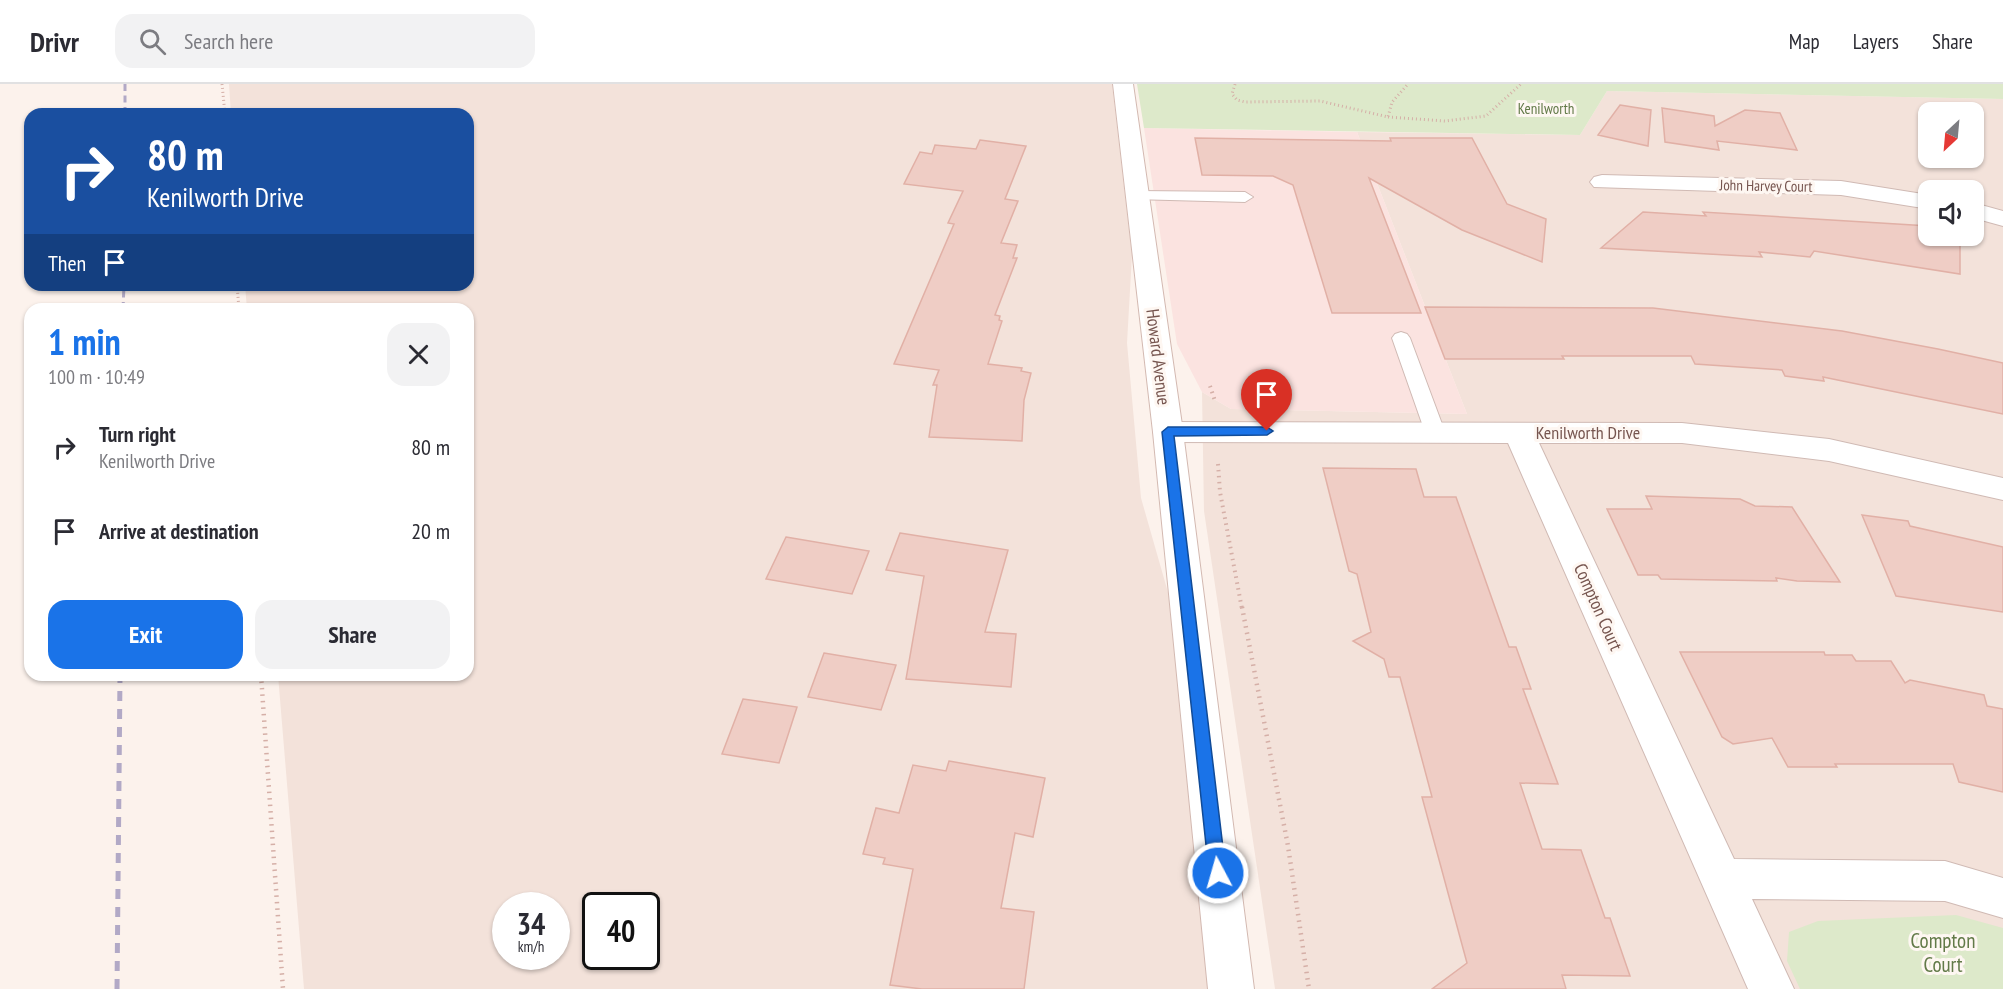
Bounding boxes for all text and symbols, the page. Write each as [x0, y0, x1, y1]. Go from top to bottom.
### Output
search box [115, 14, 535, 68]
text: Drivr [30, 23, 79, 60]
icon: search [136, 25, 169, 58]
text: Search here [184, 27, 273, 55]
text: Map [1789, 28, 1820, 55]
text: Layers [1853, 28, 1899, 55]
text: Share [1932, 28, 1973, 55]
park label: Kenilworth [1518, 99, 1574, 118]
north arrow [1918, 102, 1984, 168]
map controls [1918, 102, 1984, 246]
text: 80 m [147, 127, 224, 182]
icon: right [48, 132, 126, 210]
street label: John Harvey Court [1718, 175, 1813, 196]
text: Kenilworth Drive [147, 180, 304, 214]
button: sound [1918, 180, 1984, 246]
icon: arrive [98, 246, 131, 279]
text: Then [48, 249, 86, 277]
street label: Howard Avenue [1141, 308, 1176, 406]
text: 1 min [48, 318, 121, 365]
button: close [387, 323, 450, 386]
text: 100 m · 10:49 [48, 364, 145, 390]
pin [1241, 369, 1292, 431]
icon: arrive [1250, 378, 1283, 411]
text: Turn right [99, 420, 176, 448]
street label: Kenilworth Drive [1536, 421, 1640, 444]
icon: right [48, 431, 81, 464]
text: 80 m [411, 433, 450, 461]
text: Kenilworth Drive [99, 448, 215, 474]
icon: arrive [48, 515, 81, 548]
text: Arrive at destination [99, 517, 259, 545]
text: 20 m [411, 517, 450, 545]
street label: Compton Court [1569, 560, 1628, 654]
button: Exit [48, 600, 243, 669]
button: Share [255, 600, 450, 669]
position arrow [1186, 841, 1250, 905]
speed limit sign: 40 [582, 892, 660, 970]
text: 34 [517, 904, 545, 943]
park label: Compton Court [1911, 927, 1975, 978]
text: km/h [518, 937, 544, 956]

